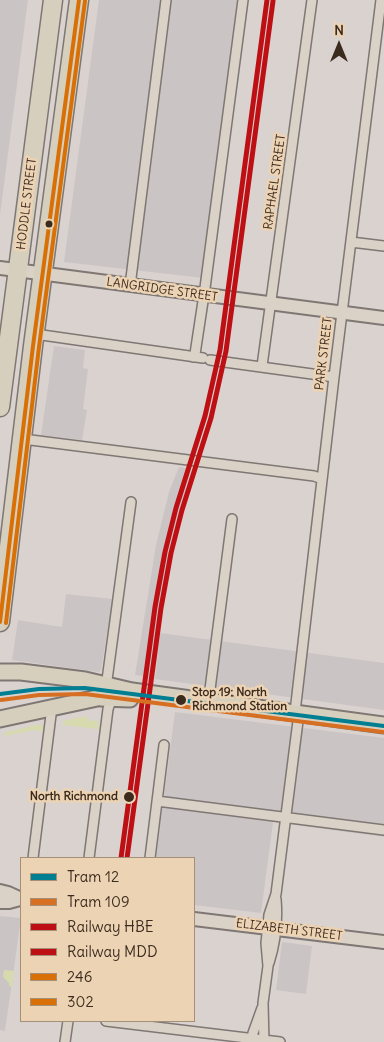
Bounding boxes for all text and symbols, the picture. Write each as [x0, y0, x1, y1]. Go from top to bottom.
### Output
north arrow [314, 20, 364, 70]
text: N [334, 21, 344, 39]
street label: RAPHAEL STREET [261, 133, 289, 231]
street label: HODDLE STREET [14, 157, 40, 251]
unlabelled marker [44, 219, 54, 229]
street label: LANGRIDGE STREET [106, 275, 218, 305]
street label: PARK STREET [312, 317, 336, 391]
place label: Stop 19: North Richmond Station [192, 686, 287, 714]
marker: Stop 19: North Richmond Station [174, 693, 188, 707]
place label: North Richmond [30, 790, 118, 804]
marker: North Richmond [122, 790, 136, 804]
legend [20, 857, 195, 1022]
text: Tram 12 [67, 867, 119, 886]
text: Tram 109 [67, 892, 130, 911]
street label: ELIZABETH STREET [235, 916, 343, 944]
text: Railway HBE [67, 917, 154, 936]
text: Railway MDD [67, 942, 158, 961]
text: 246 [67, 967, 92, 986]
text: 302 [67, 992, 94, 1011]

